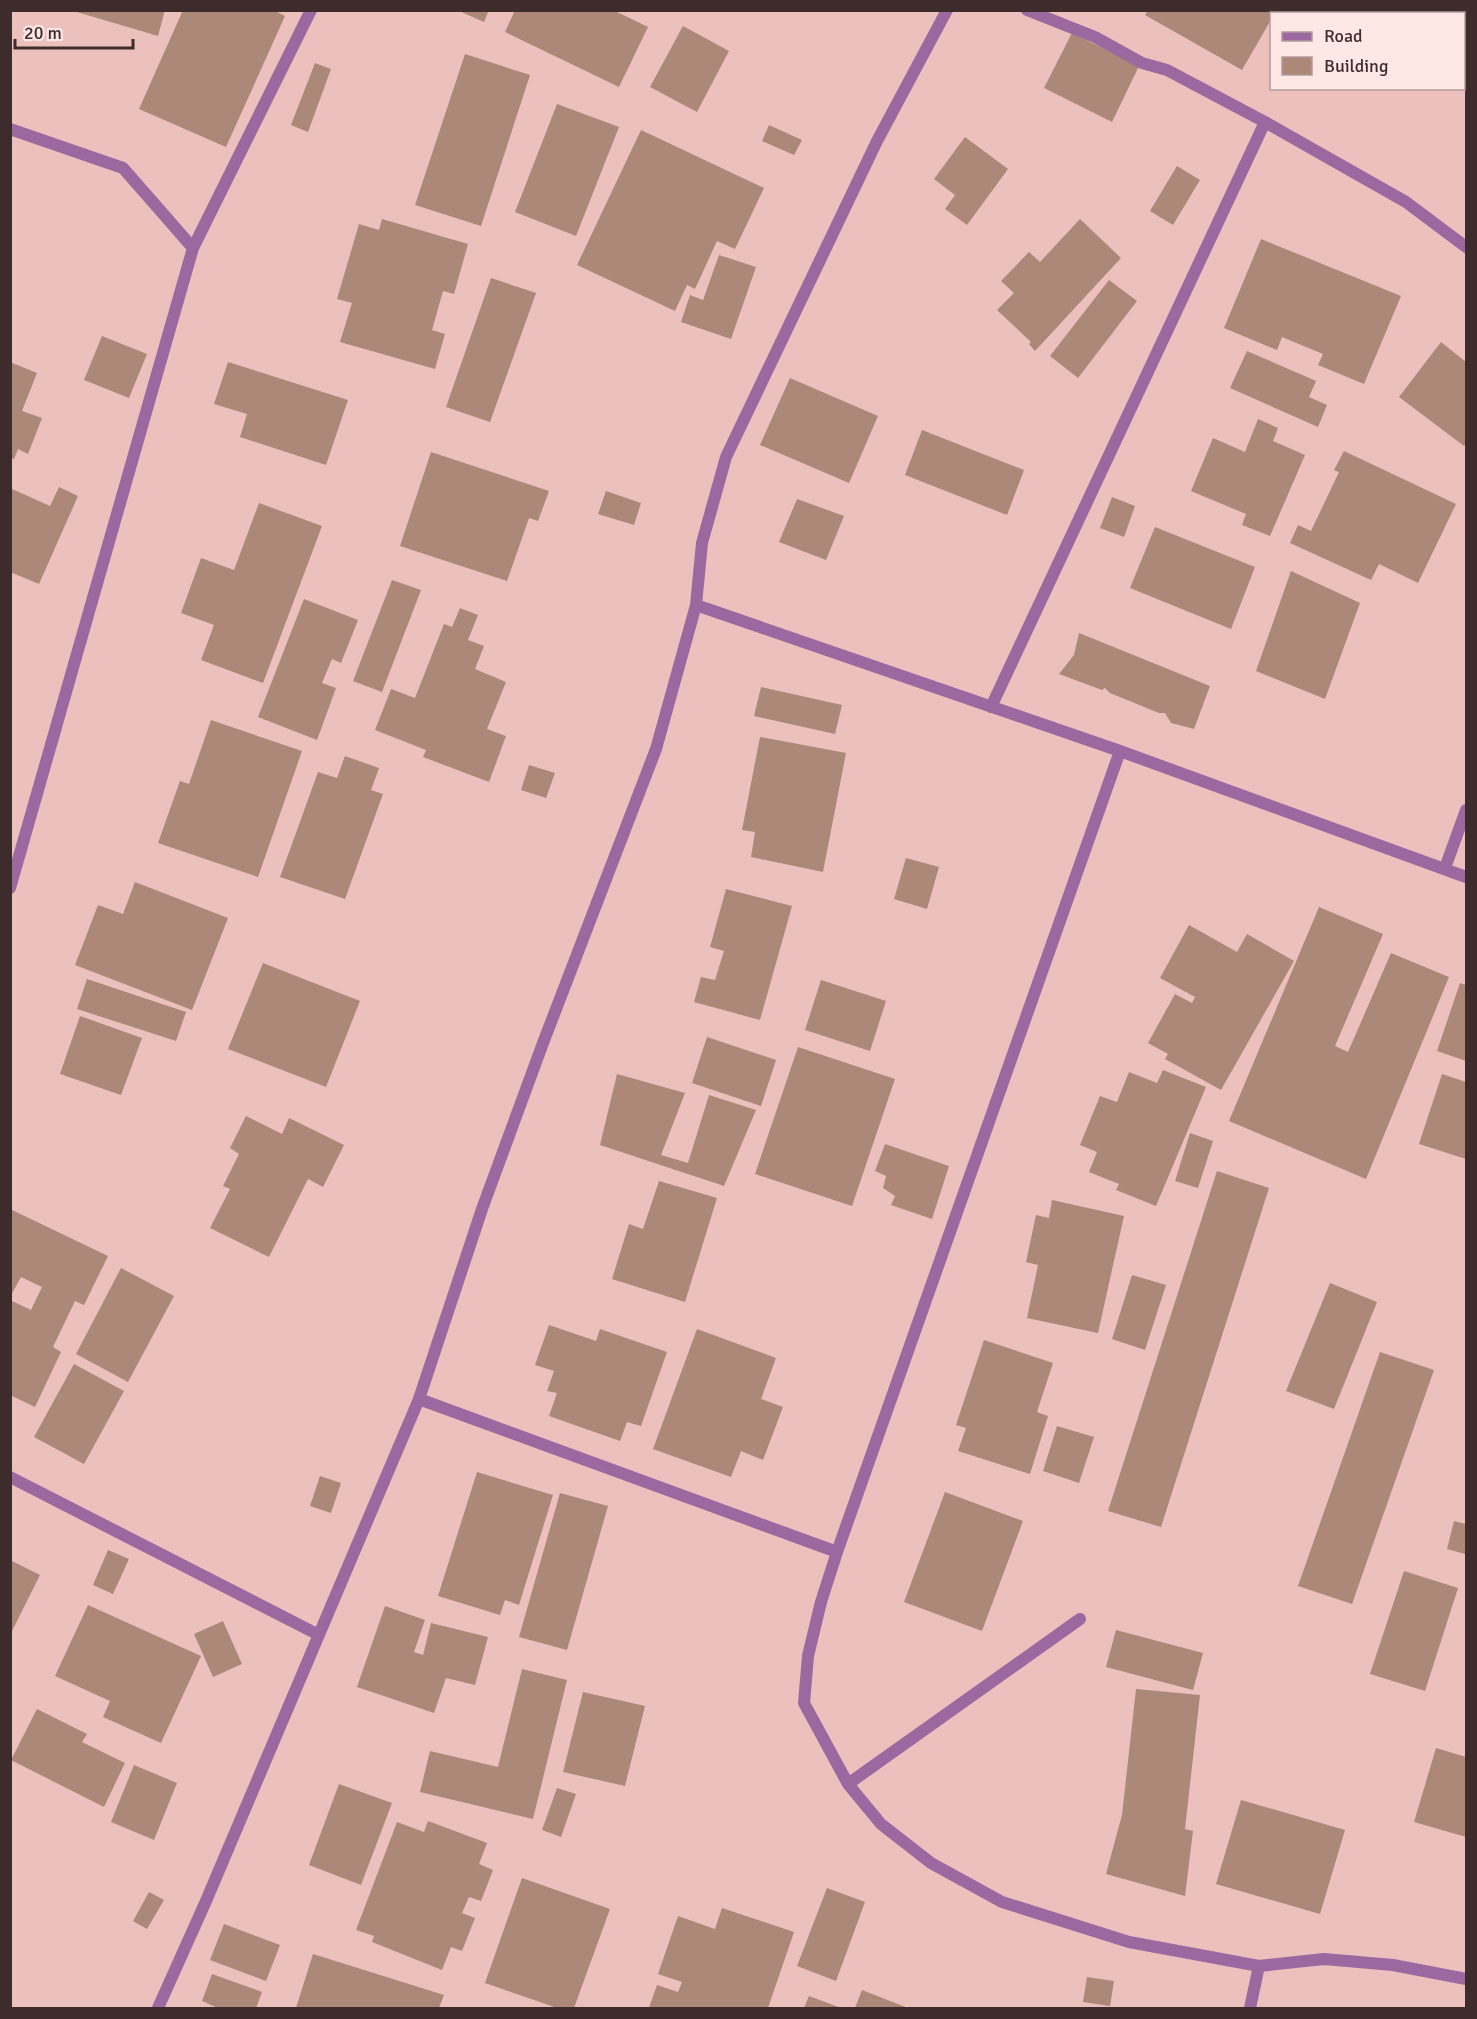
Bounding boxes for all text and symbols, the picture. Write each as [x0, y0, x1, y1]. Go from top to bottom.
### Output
scale bar [15, 12, 134, 50]
legend [1270, 12, 1465, 90]
text: 20 m [24, 22, 62, 44]
text: Road [1324, 25, 1363, 47]
text: Building [1324, 55, 1388, 77]

